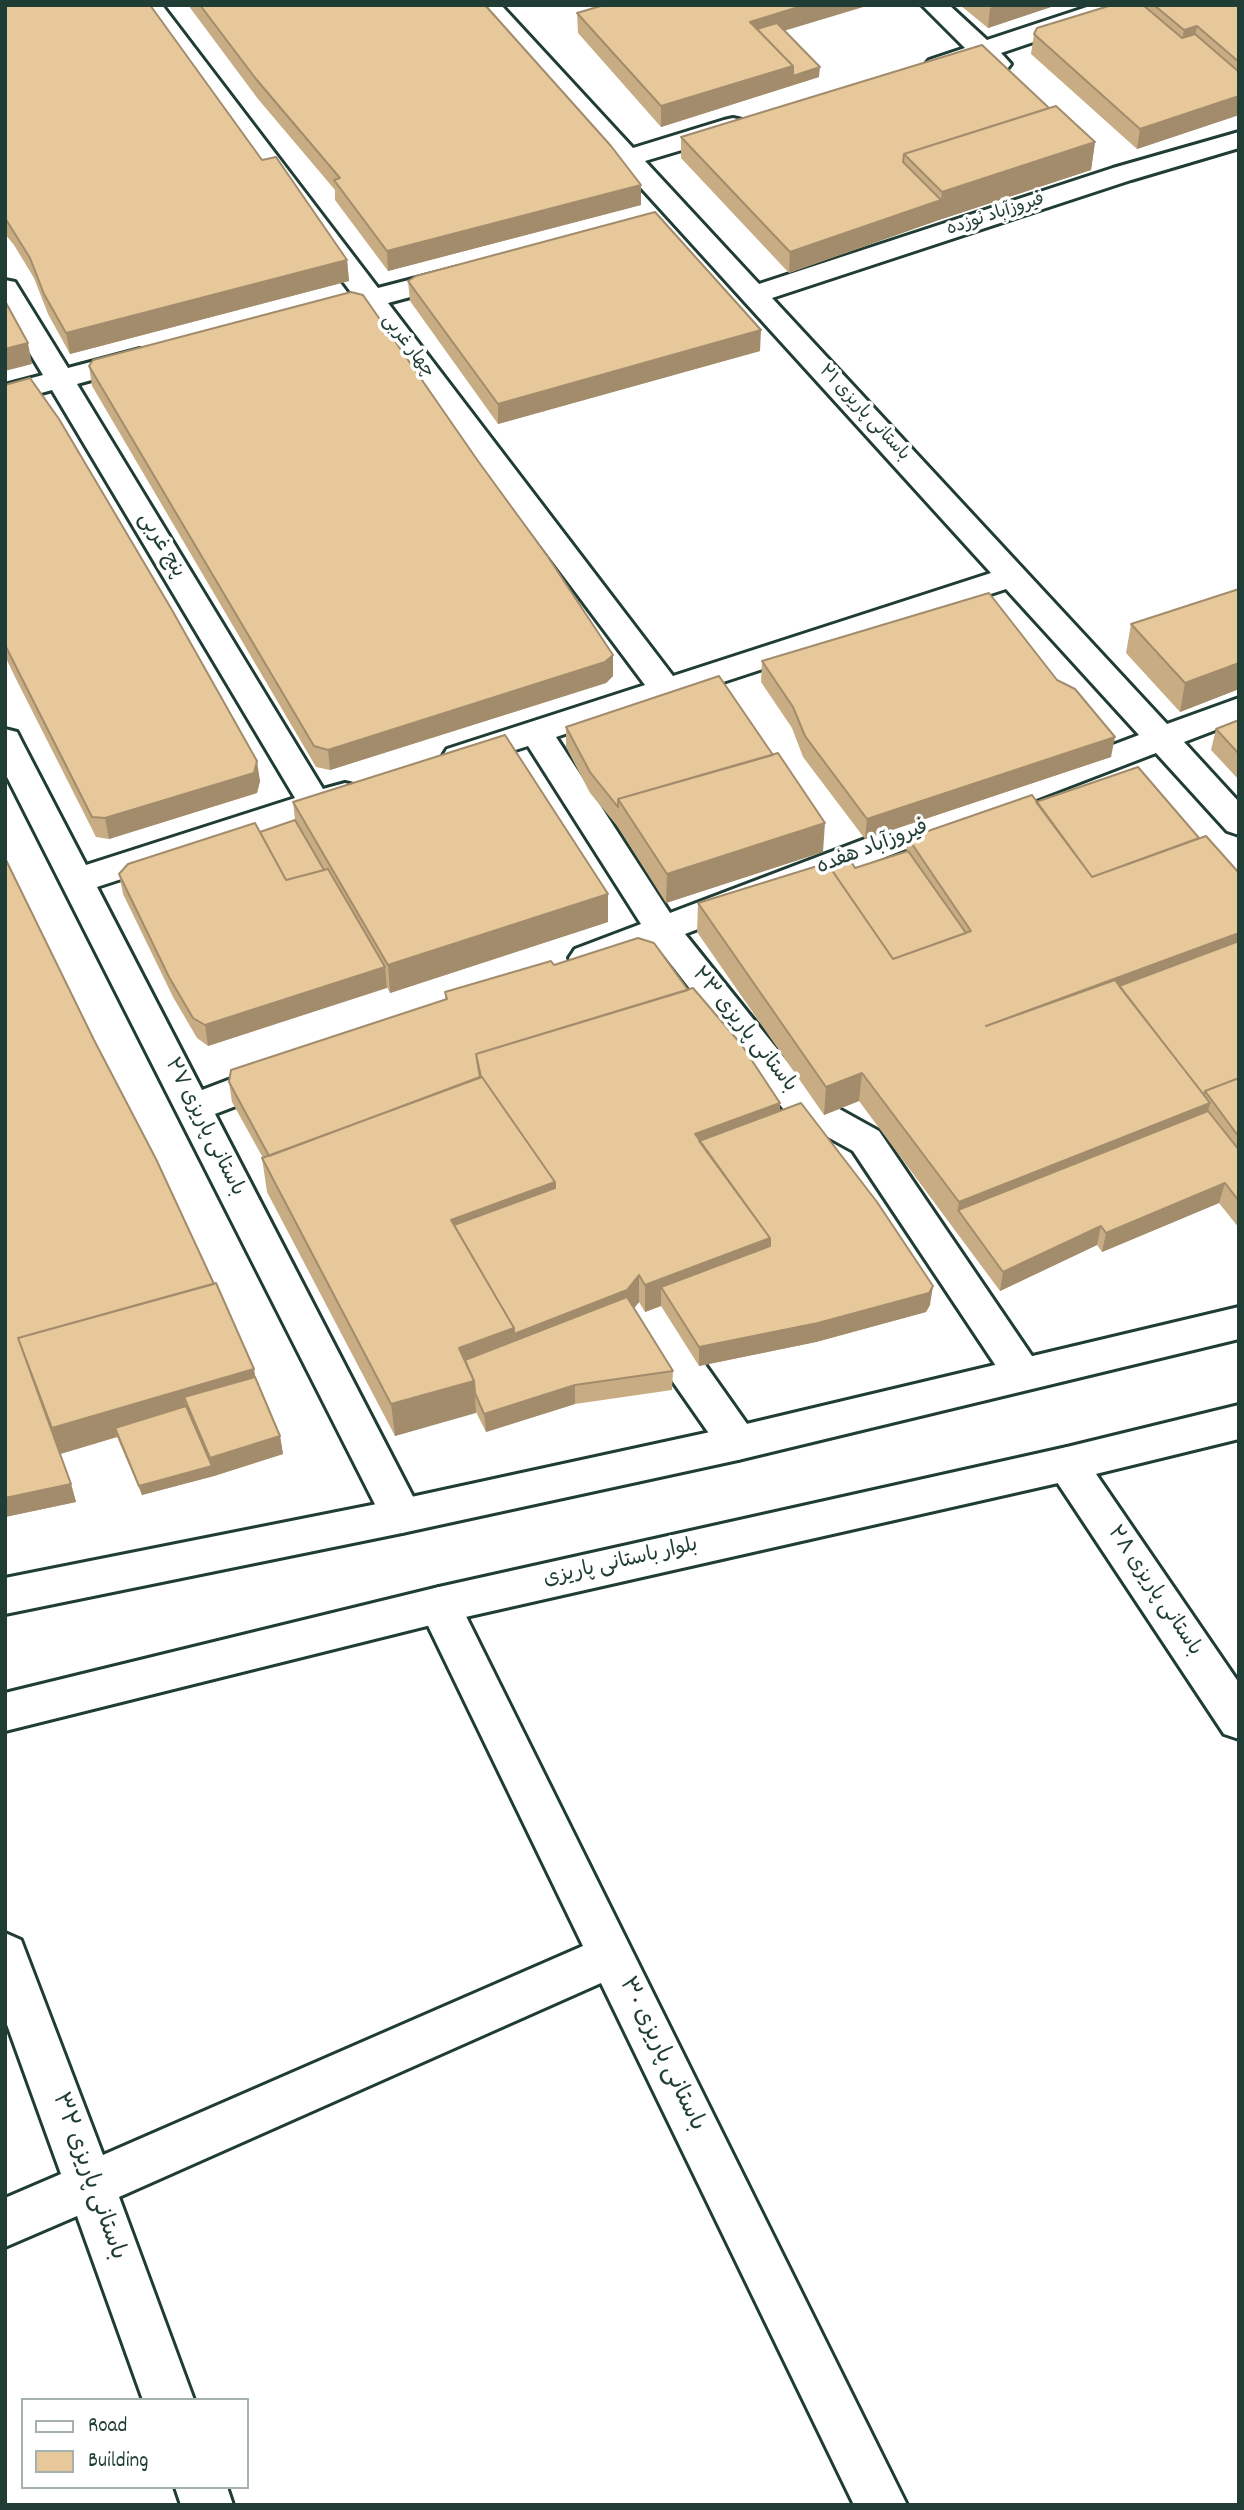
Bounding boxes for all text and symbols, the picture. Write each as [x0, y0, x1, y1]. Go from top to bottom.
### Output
street label: فیروزآباد نوزده [944, 190, 1048, 242]
street label: چهار غربی [376, 311, 438, 383]
street label: باستانی پاریزی ۲۱ [813, 361, 913, 467]
street label: پنج غربی [131, 509, 189, 583]
street label: فیروزآباد هفده [814, 816, 932, 882]
street label: باستانی پاریزی ۲۳ [685, 963, 801, 1099]
street label: باستانی پاریزی ۲۷ [157, 1055, 249, 1201]
street label: باستانی پاریزی ۲۸ [1100, 1522, 1206, 1662]
street label: بلوار باستانی پاریزی [541, 1534, 701, 1594]
street label: باستانی پاریزی ۳۰ [610, 1973, 710, 2137]
street label: باستانی پاریزی ۳۲ [43, 2089, 131, 2265]
legend [21, 2398, 248, 2489]
text: Road [88, 2412, 127, 2442]
text: Building [88, 2447, 148, 2477]

